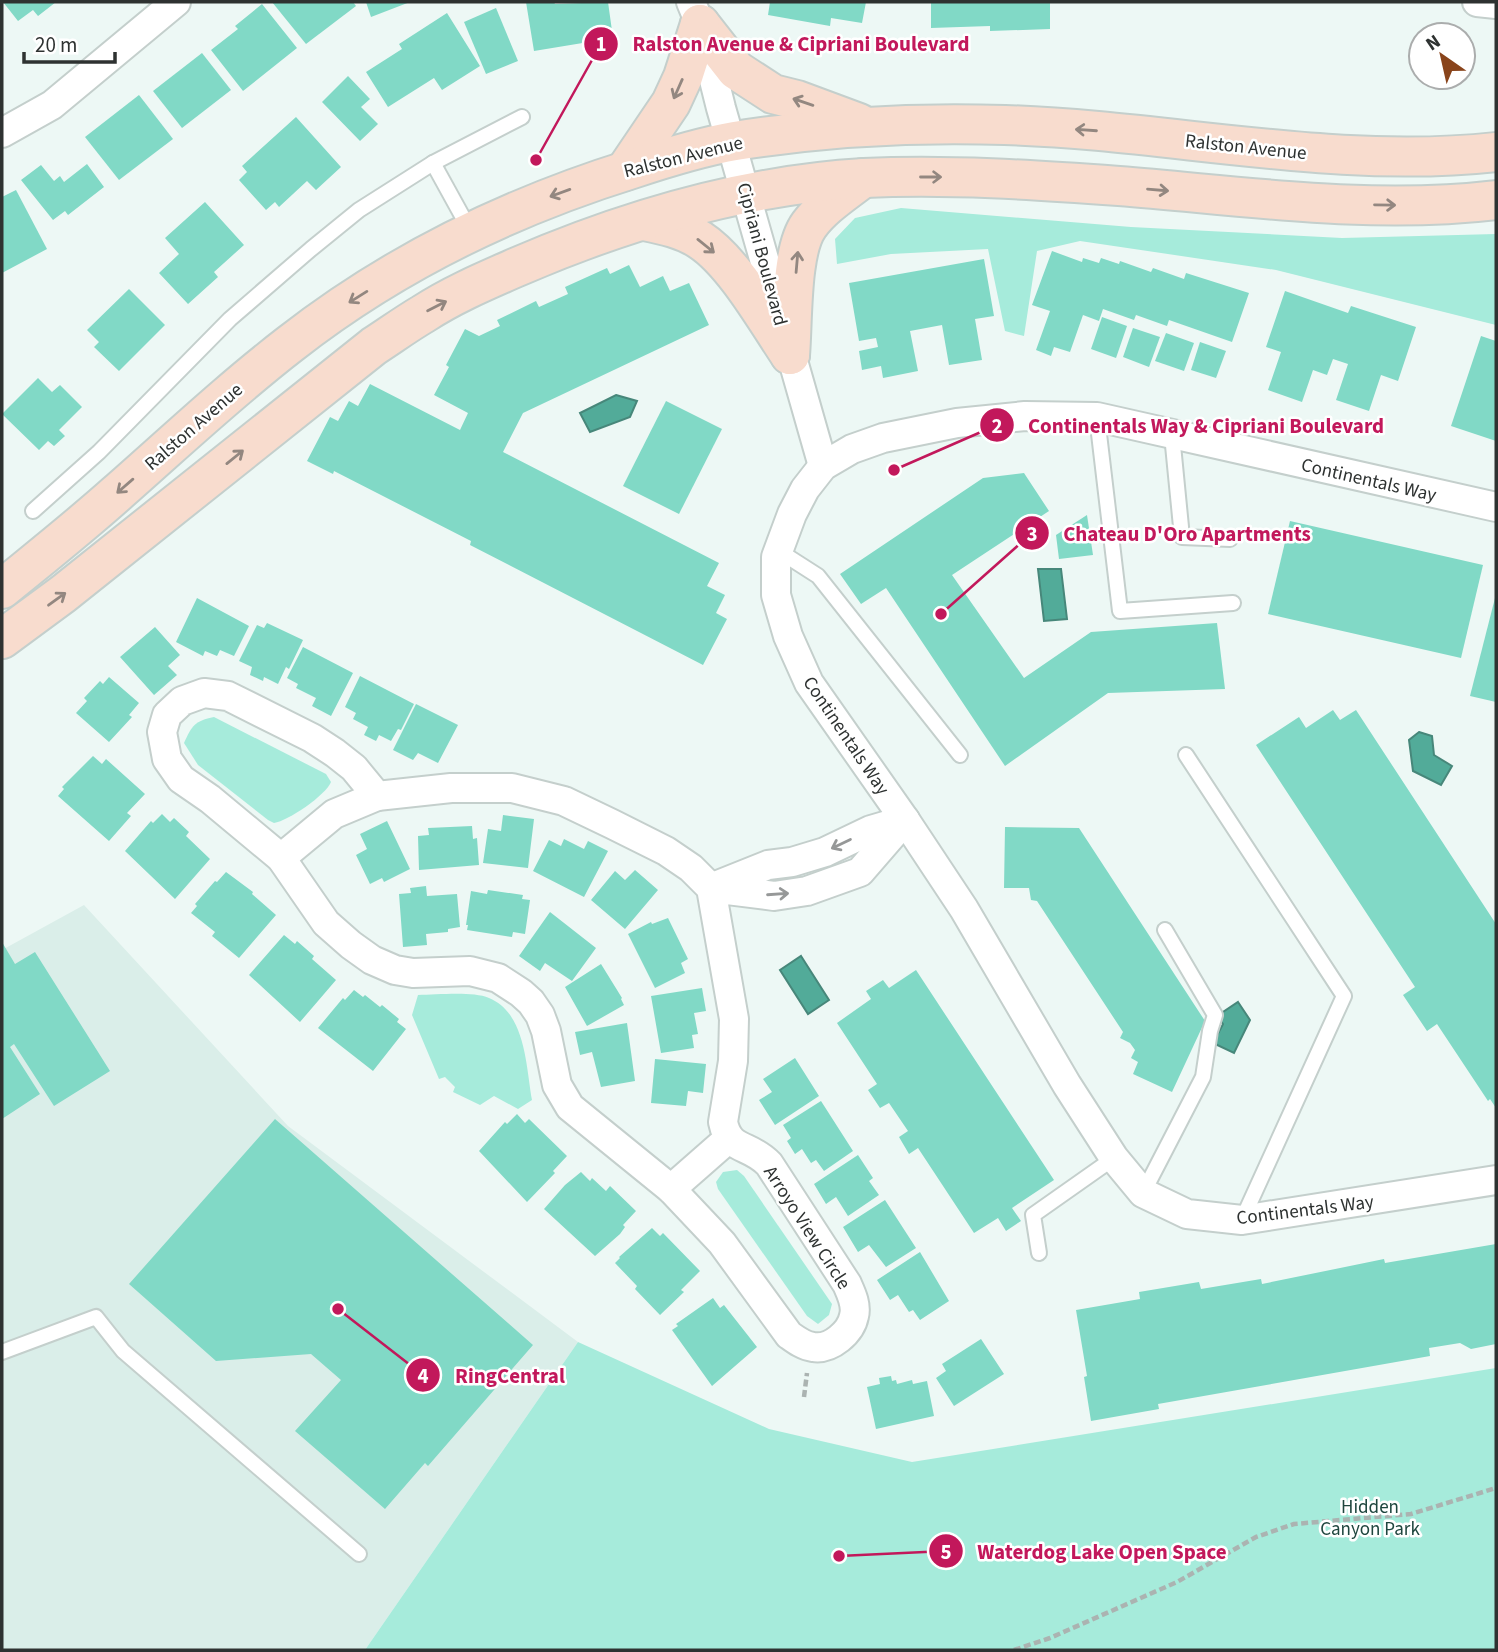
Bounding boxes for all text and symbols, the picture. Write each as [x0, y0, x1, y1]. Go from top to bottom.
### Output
scale bar [24, 21, 116, 65]
north arrow [1407, 21, 1477, 91]
callout: Ralston Avenue & Cipriani Boulevard [584, 23, 984, 65]
text: N [1421, 28, 1446, 58]
text: 1 [595, 29, 607, 59]
text: Ralston Avenue & Cipriani Boulevard [633, 29, 969, 59]
text: 20 m [35, 30, 77, 60]
one-way arrow [670, 78, 683, 99]
one-way arrow [793, 95, 815, 107]
one-way arrow [1075, 123, 1098, 136]
street label: Ralston Avenue [1184, 128, 1308, 167]
street label: Ralston Avenue [621, 130, 746, 185]
one-way arrow [919, 170, 942, 184]
street label: Cipriani Boulevard [729, 180, 794, 329]
one-way arrow [1146, 183, 1169, 196]
one-way arrow [550, 188, 572, 201]
one-way arrow [1373, 198, 1396, 212]
one-way arrow [697, 238, 715, 254]
one-way arrow [791, 251, 804, 274]
one-way arrow [349, 290, 369, 304]
one-way arrow [426, 299, 446, 313]
street label: Ralston Avenue [139, 377, 249, 477]
callout: Continentals Way & Cipriani Boulevard [979, 404, 1399, 446]
text: 2 [991, 411, 1003, 441]
text: Continentals Way & Cipriani Boulevard [1028, 411, 1384, 441]
one-way arrow [226, 449, 244, 465]
street label: Continentals Way [1298, 452, 1439, 509]
one-way arrow [116, 478, 134, 494]
callout: Chateau D'Oro Apartments [1014, 512, 1325, 554]
text: 3 [1026, 519, 1038, 549]
text: Chateau D'Oro Apartments [1063, 519, 1311, 549]
one-way arrow [47, 591, 66, 606]
street label: Continentals Way [796, 671, 896, 801]
one-way arrow [831, 838, 852, 851]
one-way arrow [767, 887, 789, 900]
street label: Arroyo View Circle [757, 1161, 857, 1295]
street label: Continentals Way [1235, 1189, 1375, 1232]
callout: RingCentral [406, 1354, 579, 1396]
text: 4 [417, 1361, 429, 1391]
text: RingCentral [455, 1361, 565, 1391]
park label: Hidden Canyon Park [1320, 1494, 1420, 1543]
callout: Waterdog Lake Open Space [928, 1530, 1241, 1572]
text: 5 [940, 1537, 952, 1567]
text: Waterdog Lake Open Space [977, 1537, 1227, 1567]

